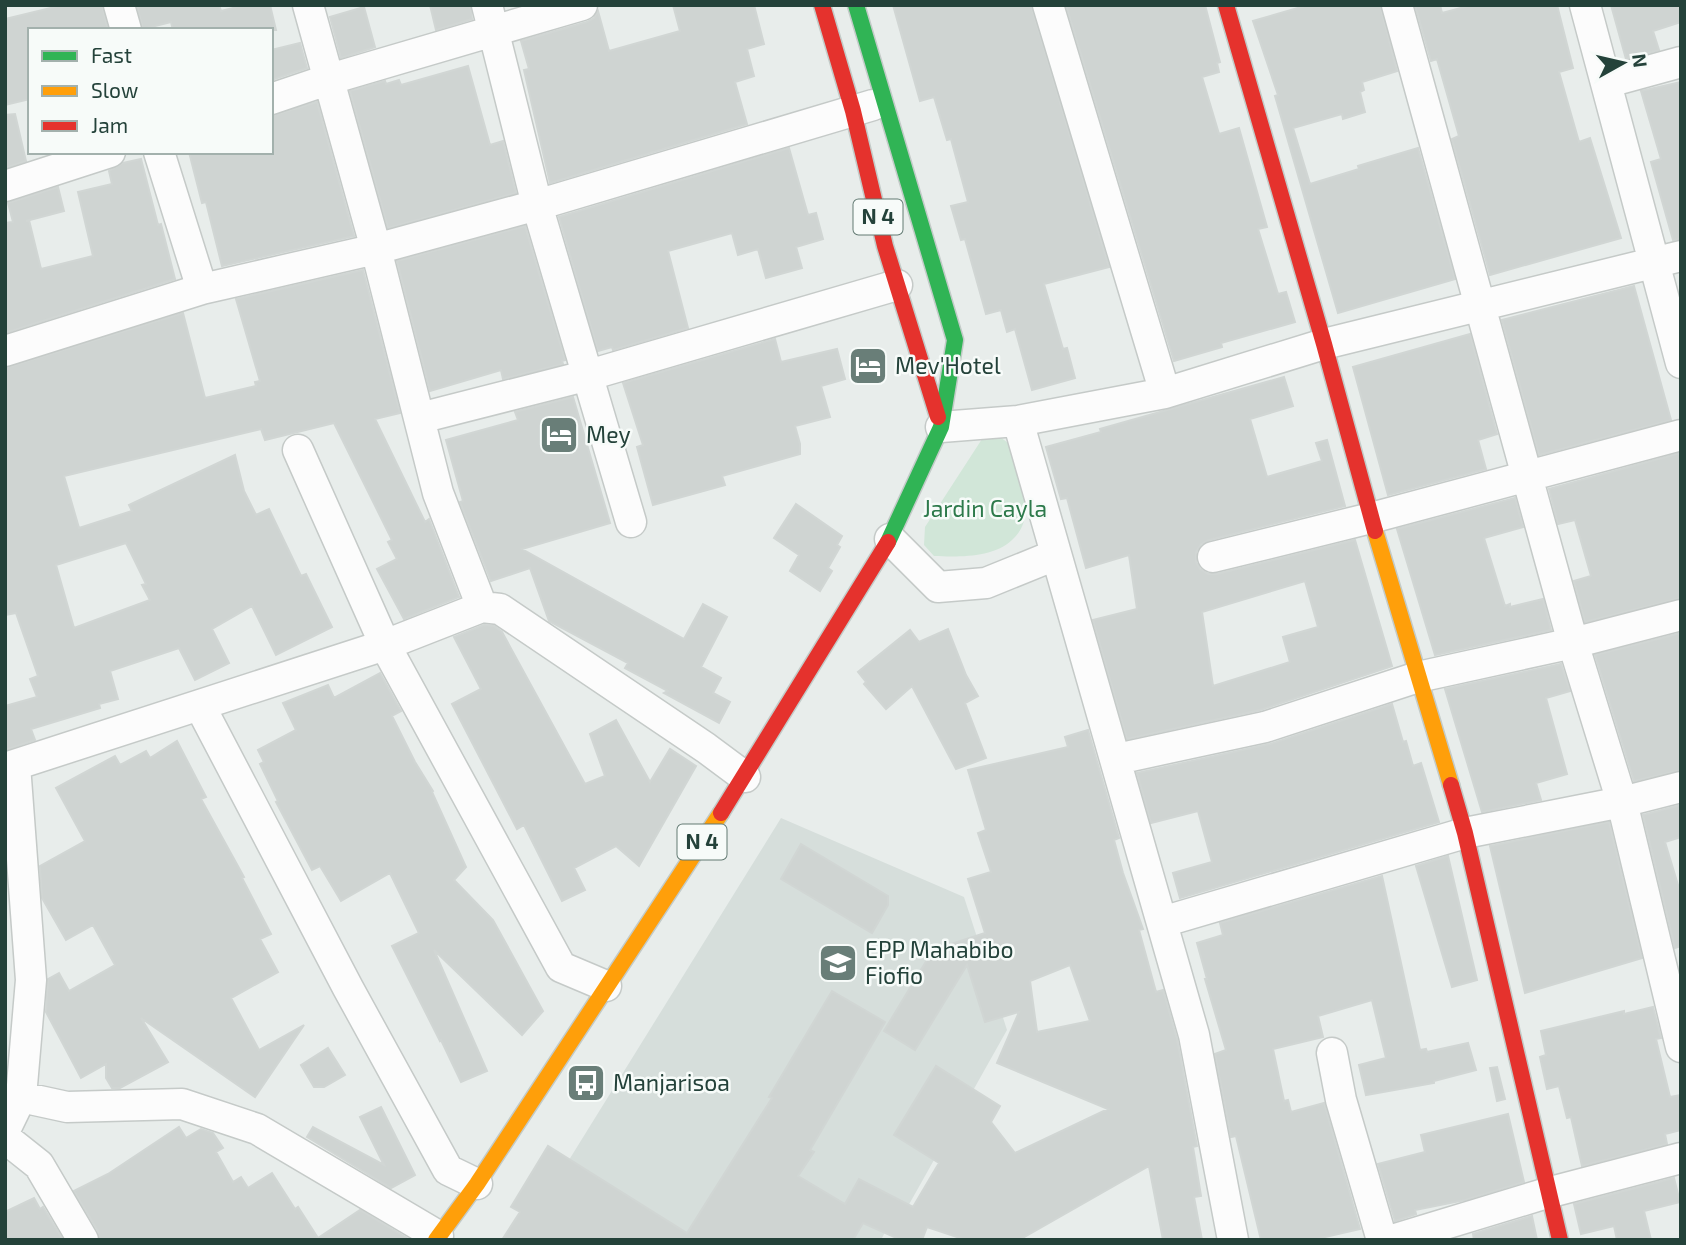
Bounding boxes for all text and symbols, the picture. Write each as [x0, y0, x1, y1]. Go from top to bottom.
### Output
legend [28, 28, 273, 154]
north arrow [1588, 28, 1658, 98]
text: Fast [91, 42, 132, 67]
text: N [1628, 52, 1653, 69]
text: Slow [91, 77, 138, 102]
text: Jam [91, 112, 128, 137]
road number: N 4 [854, 200, 903, 234]
hotel icon: Mev'Hotel [847, 345, 889, 387]
place label: Mev'Hotel [895, 351, 1001, 379]
hotel icon: Mey [538, 414, 580, 456]
place label: Mey [586, 420, 631, 448]
park label: Jardin Cayla [923, 494, 1047, 522]
road number: N 4 [678, 824, 726, 860]
place label: EPP Mahabibo Fiofio [865, 935, 1014, 989]
school or university icon: EPP Mahabibo Fiofio [817, 942, 859, 984]
bus stop icon: Manjarisoa [565, 1062, 607, 1104]
place label: Manjarisoa [613, 1068, 730, 1096]

